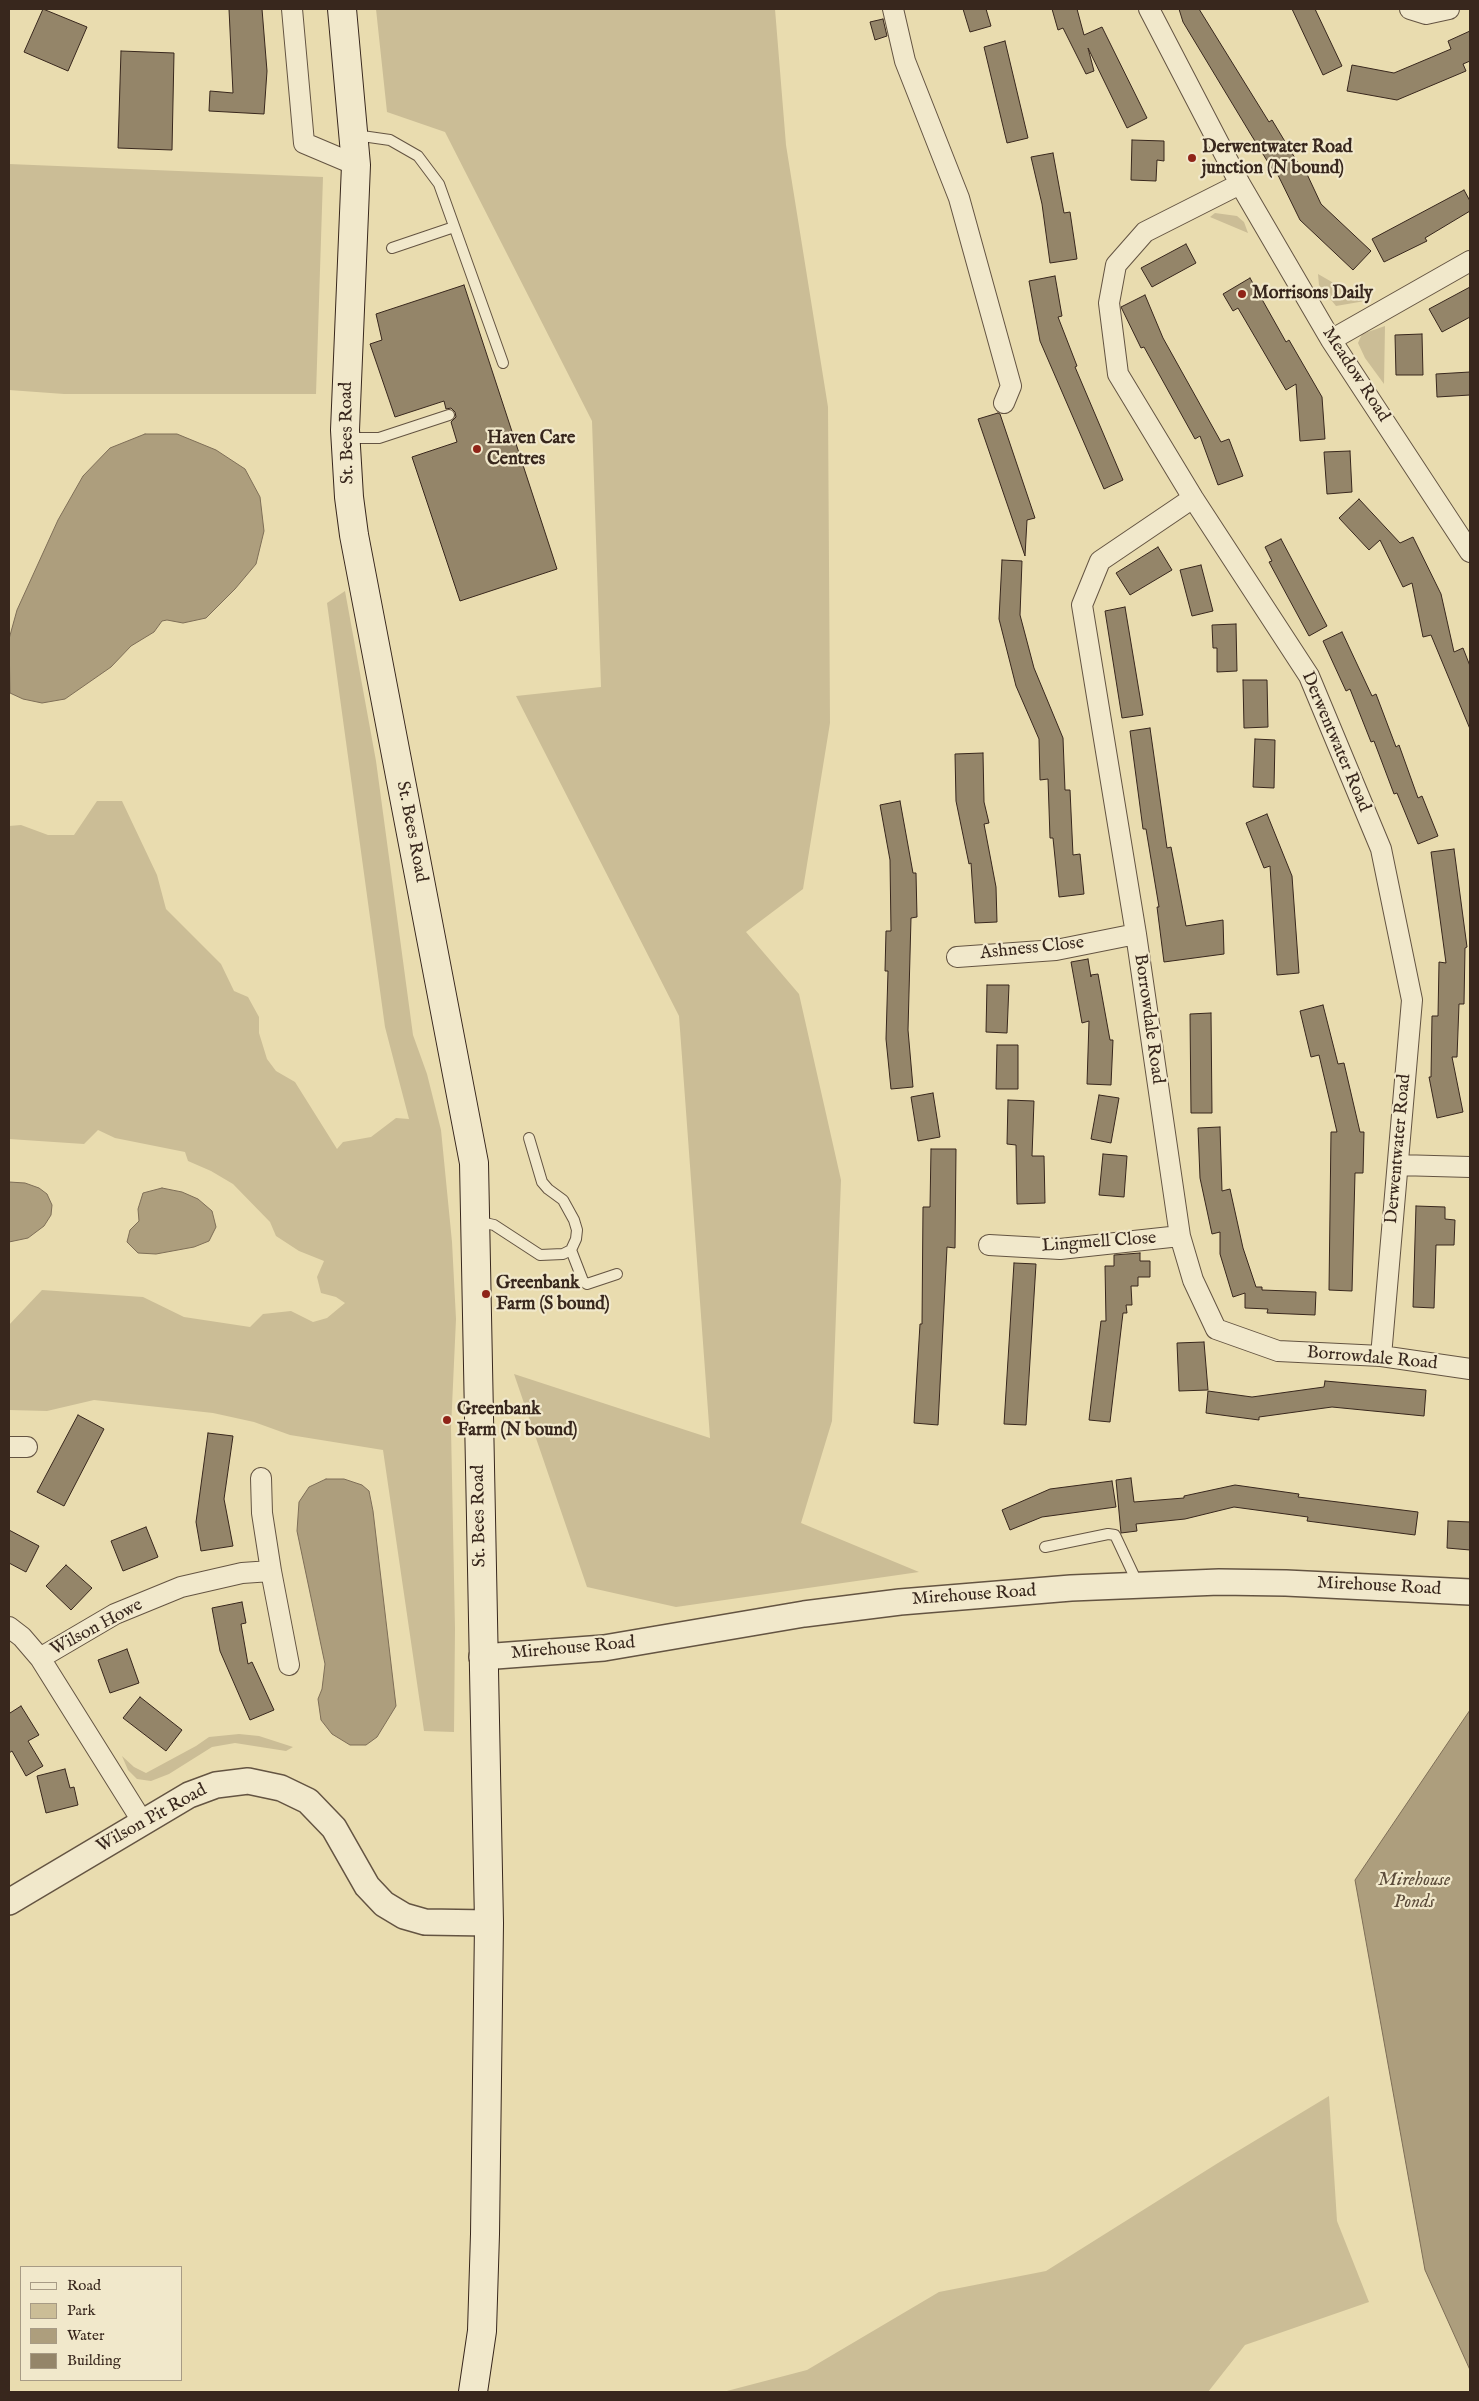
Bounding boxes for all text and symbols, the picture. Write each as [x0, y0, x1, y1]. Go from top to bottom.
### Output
place label: Derwentwater Road junction (N bound) [1202, 137, 1352, 180]
marker: Derwentwater Road junction (N bound) [1186, 152, 1198, 164]
place label: Morrisons Daily [1252, 283, 1373, 305]
marker: Morrisons Daily [1236, 288, 1248, 300]
street label: Meadow Road [1316, 324, 1394, 426]
street label: St. Bees Road [336, 382, 360, 484]
place label: Haven Care Centres [487, 428, 575, 470]
marker: Haven Care Centres [471, 443, 483, 455]
street label: Derwentwater Road [1296, 669, 1374, 815]
street label: St. Bees Road [391, 780, 431, 884]
street label: Ashness Close [979, 933, 1085, 965]
street label: Borrowdale Road [1128, 953, 1168, 1085]
street label: Derwentwater Road [1382, 1073, 1416, 1225]
street label: Lingmell Close [1041, 1228, 1157, 1258]
place label: Greenbank Farm (S bound) [496, 1273, 610, 1316]
marker: Greenbank Farm (S bound) [480, 1288, 492, 1300]
street label: Borrowdale Road [1306, 1343, 1438, 1375]
place label: Greenbank Farm (N bound) [457, 1399, 577, 1442]
marker: Greenbank Farm (N bound) [441, 1414, 453, 1426]
street label: St. Bees Road [468, 1465, 492, 1567]
street label: Mirehouse Road [1316, 1573, 1442, 1601]
street label: Mirehouse Road [911, 1581, 1037, 1611]
street label: Wilson Howe [47, 1595, 147, 1661]
street label: Mirehouse Road [510, 1633, 636, 1665]
street label: Wilson Pit Road [93, 1780, 211, 1858]
water label: Mirehouse Ponds [1378, 1870, 1450, 1914]
legend [20, 2266, 182, 2381]
text: Road [67, 2276, 101, 2295]
text: Park [67, 2301, 96, 2320]
text: Water [67, 2326, 104, 2345]
text: Building [67, 2351, 121, 2370]

